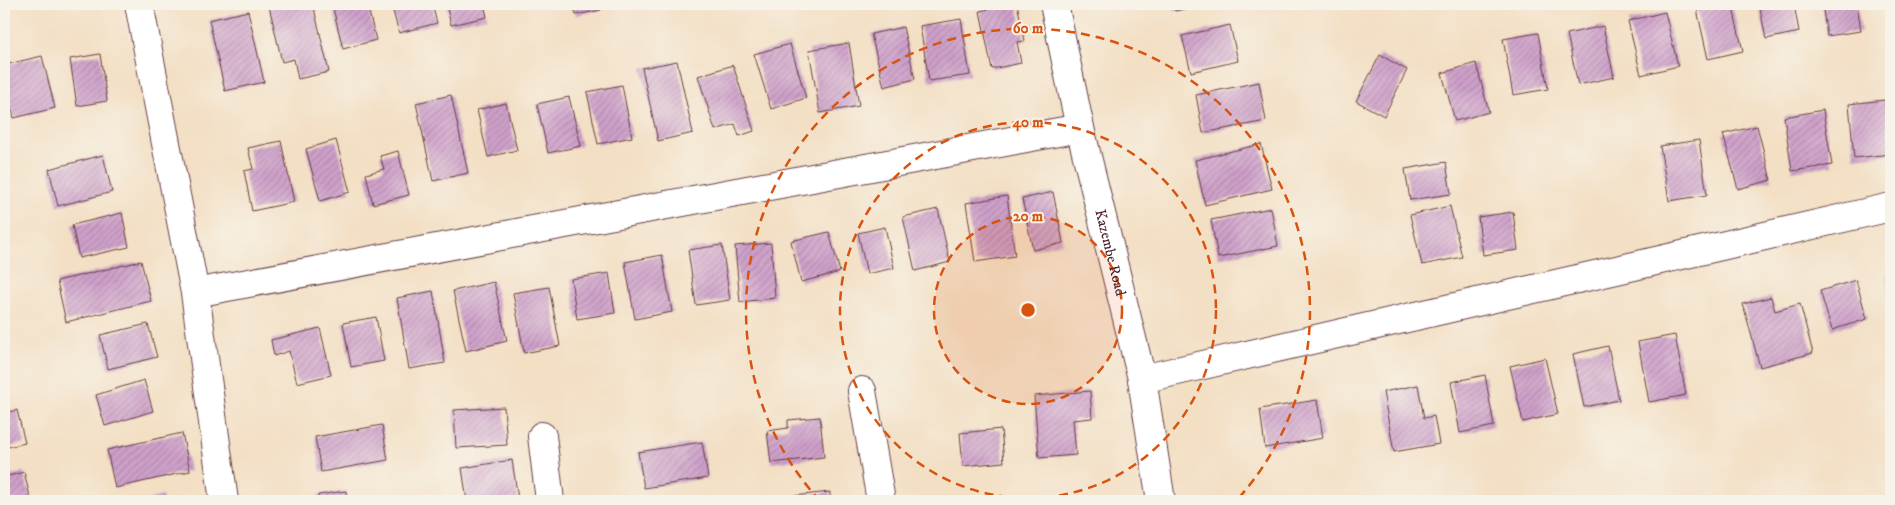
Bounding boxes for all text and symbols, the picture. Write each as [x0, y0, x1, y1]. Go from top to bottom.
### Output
text: 60 m [1013, 19, 1044, 38]
text: 40 m [1011, 113, 1044, 132]
text: 20 m [1013, 207, 1044, 226]
street label: Kazembe Road [1090, 207, 1130, 298]
centre of rings [1019, 301, 1037, 319]

